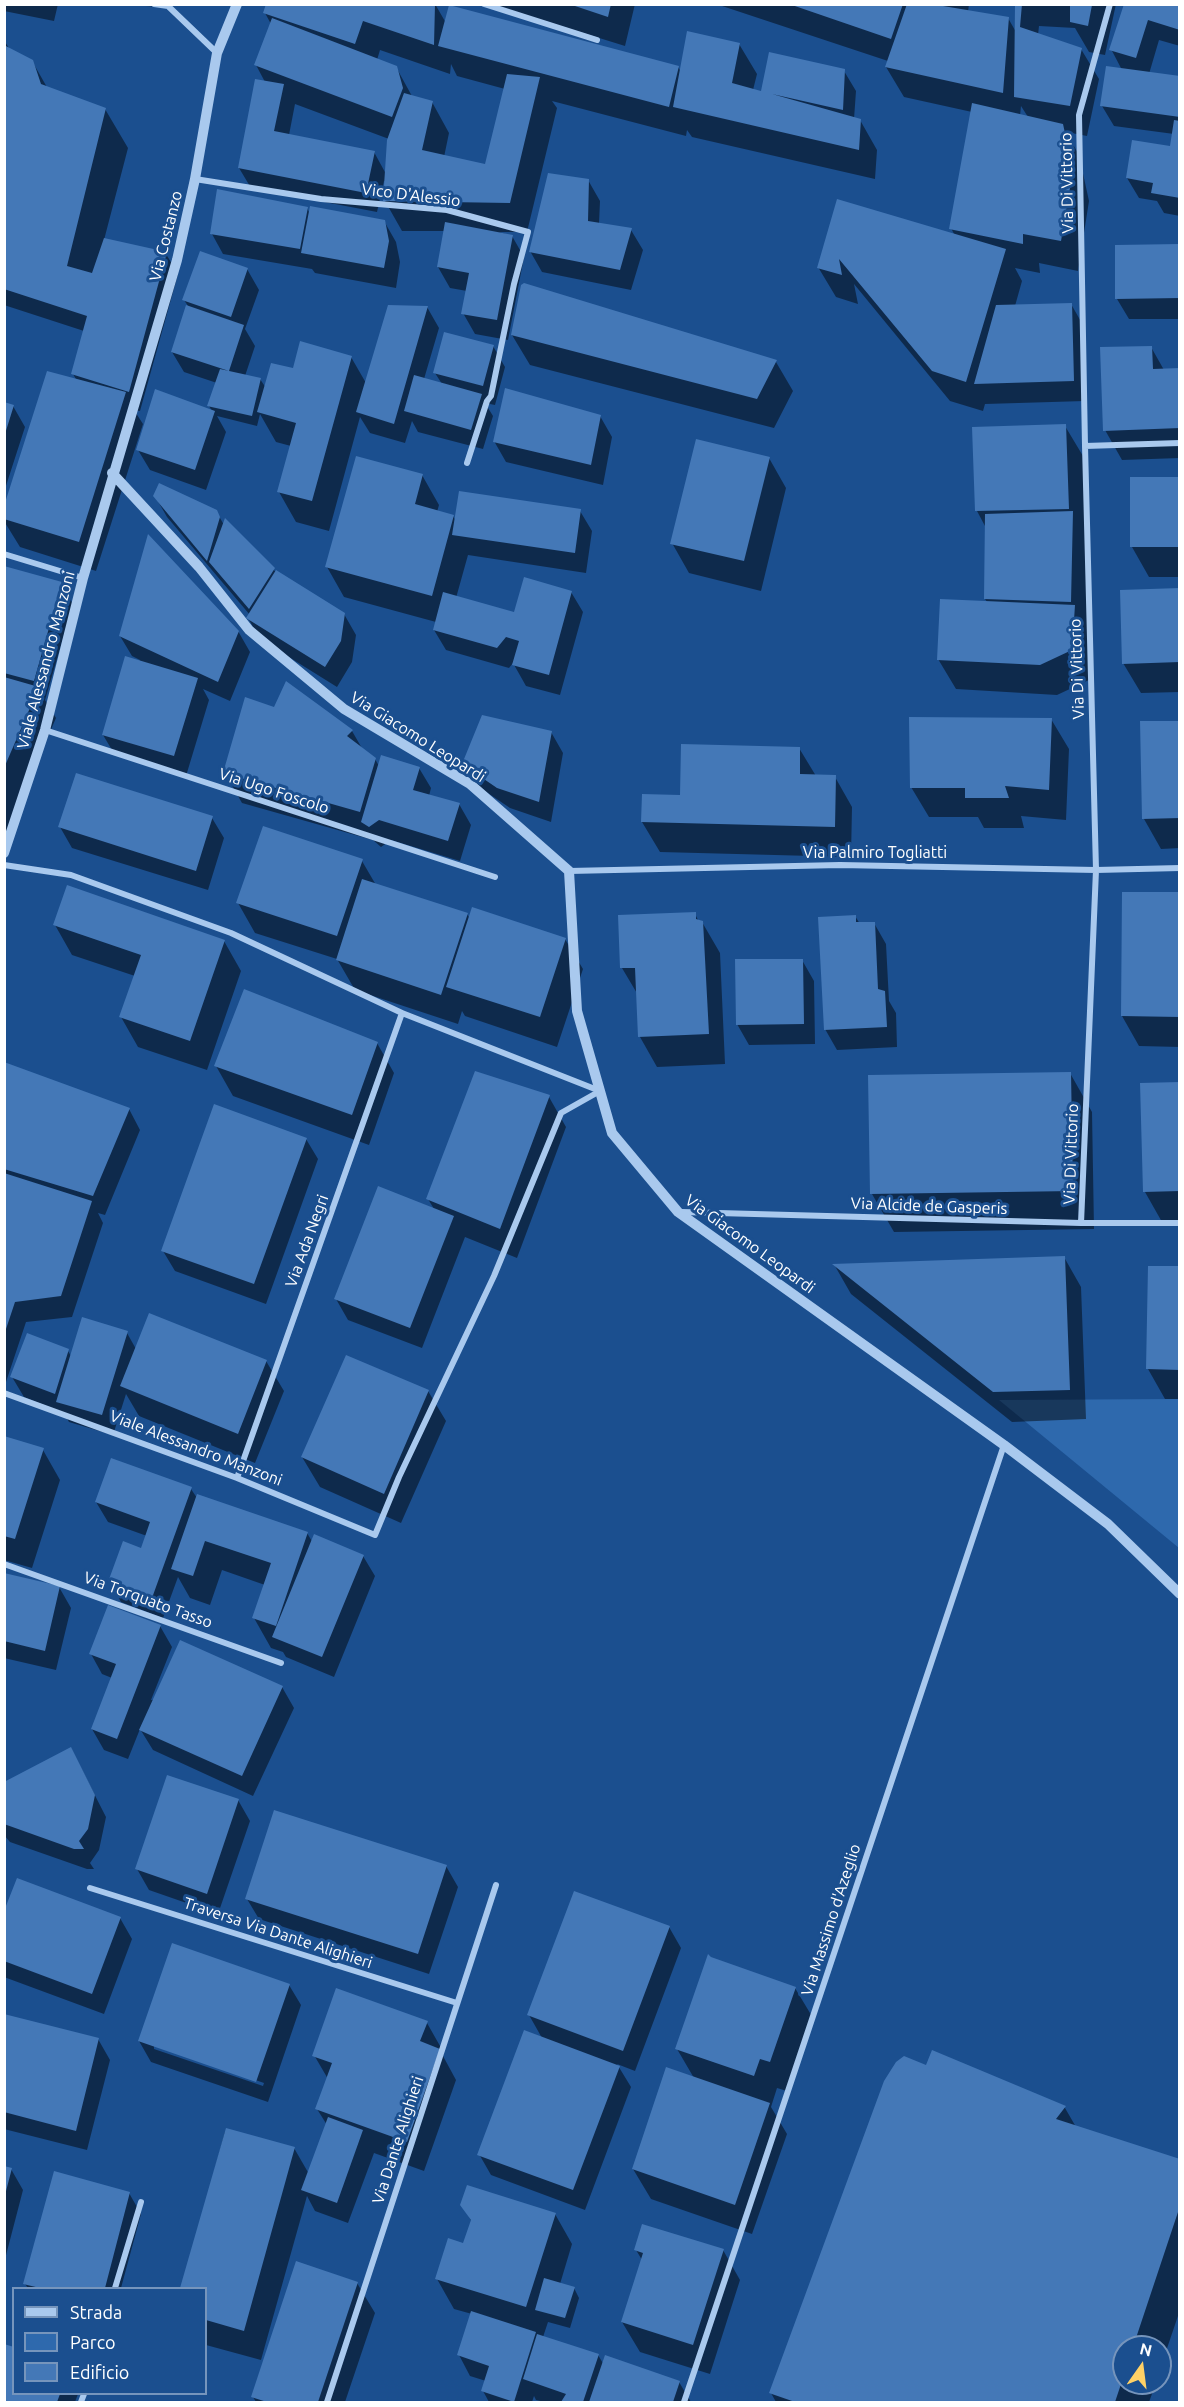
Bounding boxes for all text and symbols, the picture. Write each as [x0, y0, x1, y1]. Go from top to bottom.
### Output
street label: Via Di Vittorio [1057, 132, 1077, 234]
street label: Vico D'Alessio [360, 179, 462, 211]
street label: Via Costanzo [145, 189, 187, 283]
street label: Viale Alessandro Manzoni [13, 569, 79, 751]
street label: Via Di Vittorio [1066, 618, 1088, 720]
street label: Via Giacomo Leopardi [347, 688, 489, 786]
street label: Via Ugo Foscolo [217, 764, 331, 818]
street label: Via Palmiro Togliatti [803, 843, 947, 863]
street label: Via Di Vittorio [1060, 1103, 1082, 1205]
street label: Via Giacomo Leopardi [681, 1190, 819, 1298]
street label: Via Ada Negri [281, 1192, 333, 1290]
street label: Via Alcide de Gasperis [850, 1194, 1008, 1218]
street label: Viale Alessandro Manzoni [107, 1406, 285, 1490]
street label: Via Torquato Tasso [81, 1568, 215, 1632]
street label: Via Massimo d'Azeglio [797, 1842, 865, 1998]
street label: Traversa Via Dante Alighieri [181, 1893, 375, 1973]
street label: Via Dante Alighieri [368, 2074, 428, 2206]
legend [12, 2287, 207, 2395]
text: Strada [70, 2302, 122, 2322]
text: Parco [70, 2332, 116, 2352]
north arrow [1112, 2335, 1172, 2395]
text: N [1138, 2339, 1154, 2360]
text: Edificio [70, 2362, 129, 2382]

